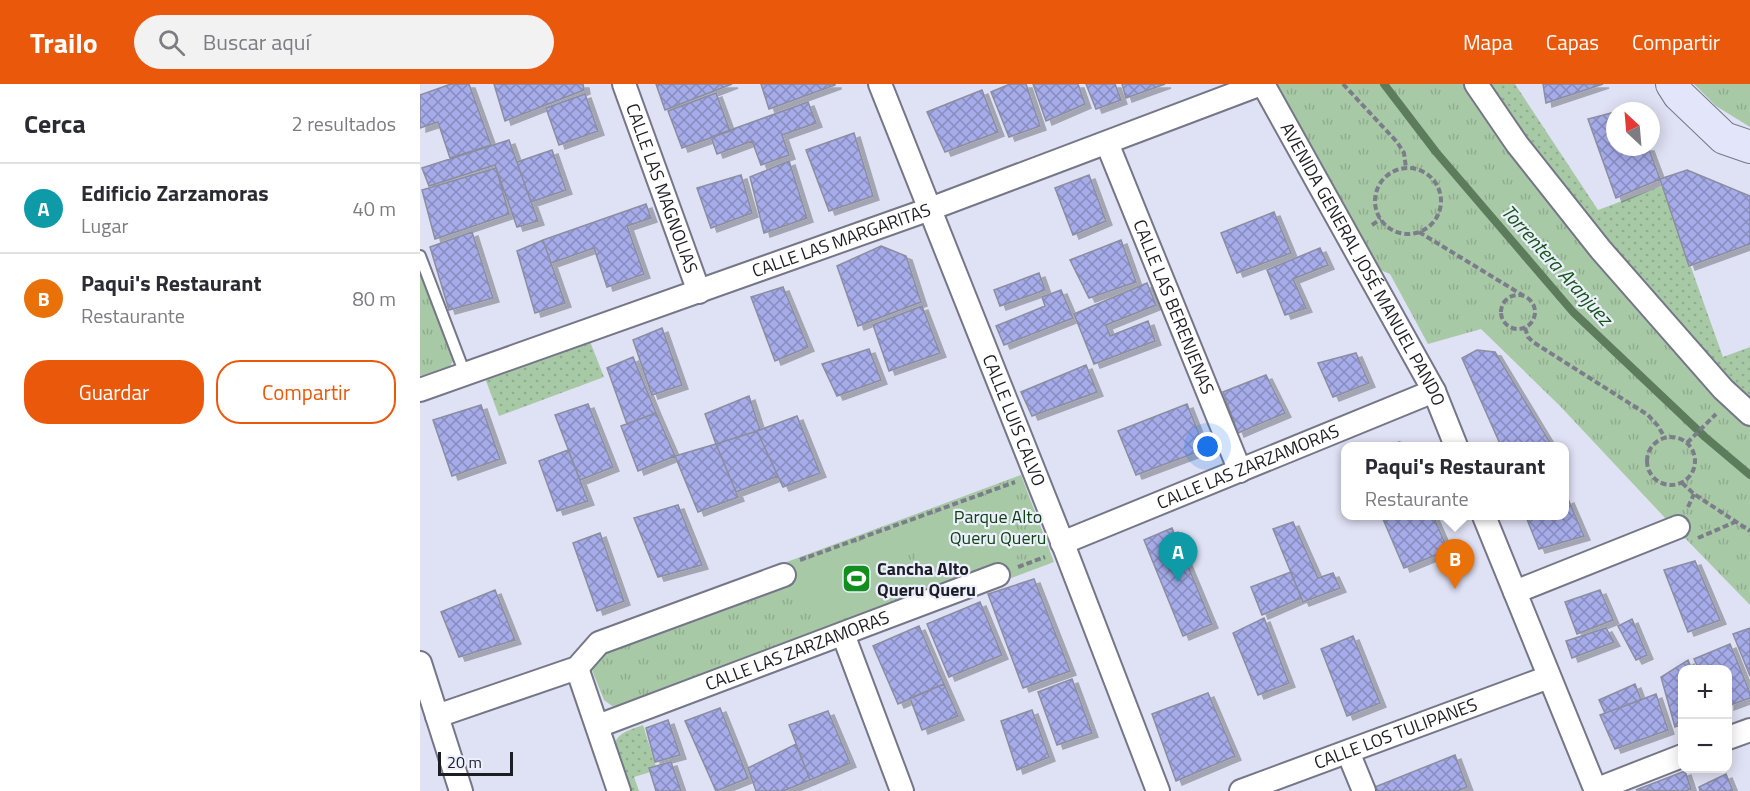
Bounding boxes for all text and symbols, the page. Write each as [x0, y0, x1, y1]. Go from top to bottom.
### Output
search box [134, 15, 554, 69]
text: Trailo [30, 21, 98, 64]
text: Buscar aquí [203, 25, 310, 59]
icon: search [155, 26, 188, 59]
text: Mapa [1463, 26, 1513, 58]
text: Capas [1546, 26, 1599, 58]
text: Compartir [1632, 26, 1720, 58]
street label: CALLE LAS MAGNOLIAS [619, 100, 705, 277]
north arrow [1606, 102, 1660, 156]
text: Cerca [24, 104, 86, 143]
text: 2 resultados [292, 108, 396, 139]
street label: AVENIDA GENERAL JOSÉ MANUEL PANDO [1274, 117, 1452, 410]
text: Edificio Zarzamoras [81, 176, 269, 210]
text: A [37, 193, 50, 224]
text: 40 m [352, 193, 396, 224]
street label: CALLE LAS MARGARITAS [748, 196, 934, 284]
water label: Torrentera Aranjuez [1494, 197, 1622, 333]
text: Lugar [81, 210, 128, 241]
street label: CALLE LAS BERENJENAS [1126, 215, 1222, 398]
text: Paqui's Restaurant [81, 266, 261, 300]
text: B [37, 283, 50, 314]
text: 80 m [352, 283, 396, 314]
text: Restaurante [81, 300, 185, 331]
street label: CALLE LUIS CALVO [976, 350, 1053, 490]
button: Guardar [24, 360, 204, 424]
button: Compartir [216, 360, 396, 424]
street label: CALLE LAS ZARZAMORAS [1153, 417, 1343, 516]
your location [1193, 432, 1222, 461]
popup [1341, 442, 1569, 520]
text: Paqui's Restaurant [1365, 449, 1545, 483]
text: Restaurante [1365, 483, 1469, 514]
park label: Parque Alto Queru Queru [950, 503, 1046, 551]
pin: A [1158, 532, 1197, 582]
pin: B [1436, 540, 1474, 589]
place label: Cancha Alto Queru Queru [877, 555, 976, 603]
sports icon: Cancha Alto Queru Queru [840, 563, 872, 595]
street label: CALLE LAS ZARZAMORAS [701, 603, 893, 697]
map controls [1678, 665, 1732, 773]
button: + [1678, 665, 1732, 719]
street label: CALLE LOS TULIPANES [1310, 691, 1481, 776]
button: − [1678, 719, 1732, 773]
scale bar [438, 749, 513, 776]
text: 20 m [447, 750, 482, 774]

